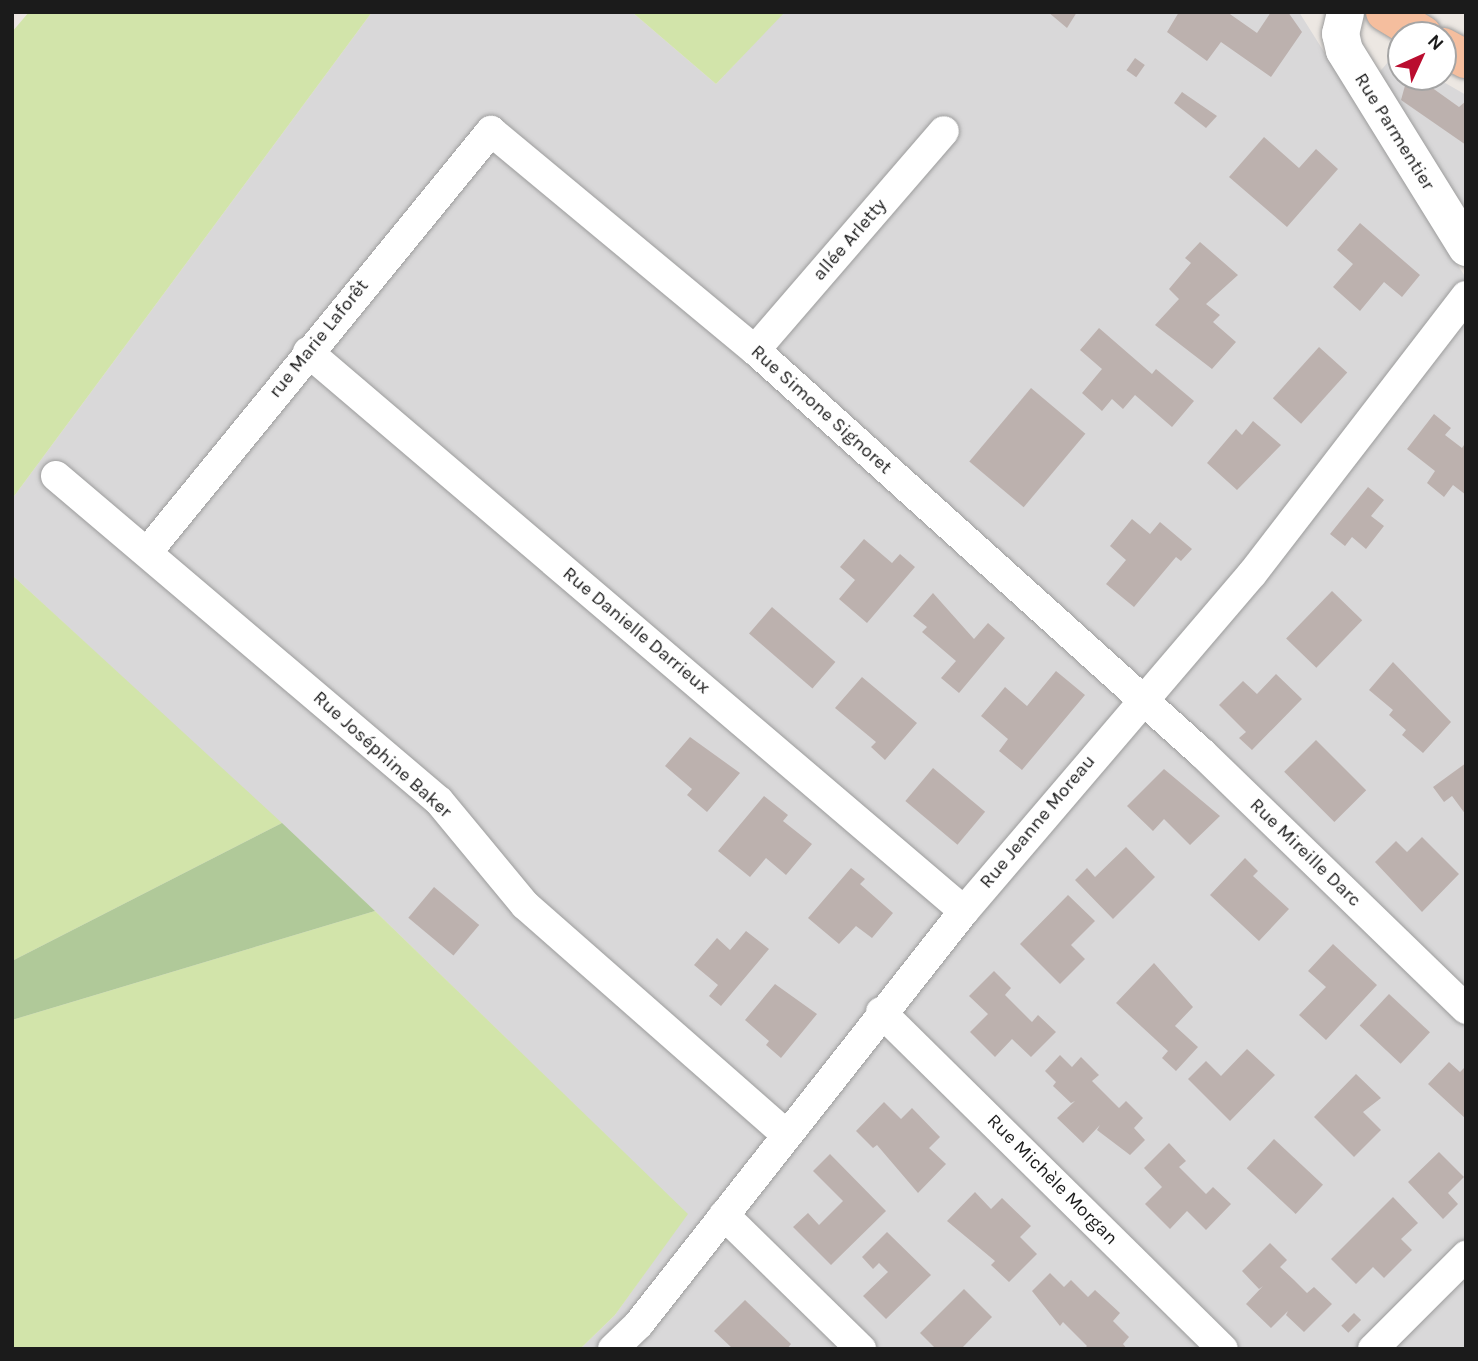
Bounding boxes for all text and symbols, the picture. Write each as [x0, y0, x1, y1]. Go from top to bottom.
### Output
north arrow [1387, 21, 1457, 91]
text: N [1423, 30, 1448, 55]
street label: Rue Parmentier [1349, 69, 1439, 195]
street label: allée Arletty [808, 194, 892, 286]
street label: rue Marie Laforêt [264, 275, 374, 403]
street label: Rue Simone Signoret [746, 341, 896, 479]
street label: Rue Danielle Darrieux [558, 563, 714, 699]
street label: Rue Joséphine Baker [308, 687, 456, 823]
street label: Rue Jeanne Moreau [975, 750, 1101, 894]
street label: Rue Mireille Darc [1245, 794, 1365, 912]
street label: Rue Michèle Morgan [982, 1110, 1122, 1250]

